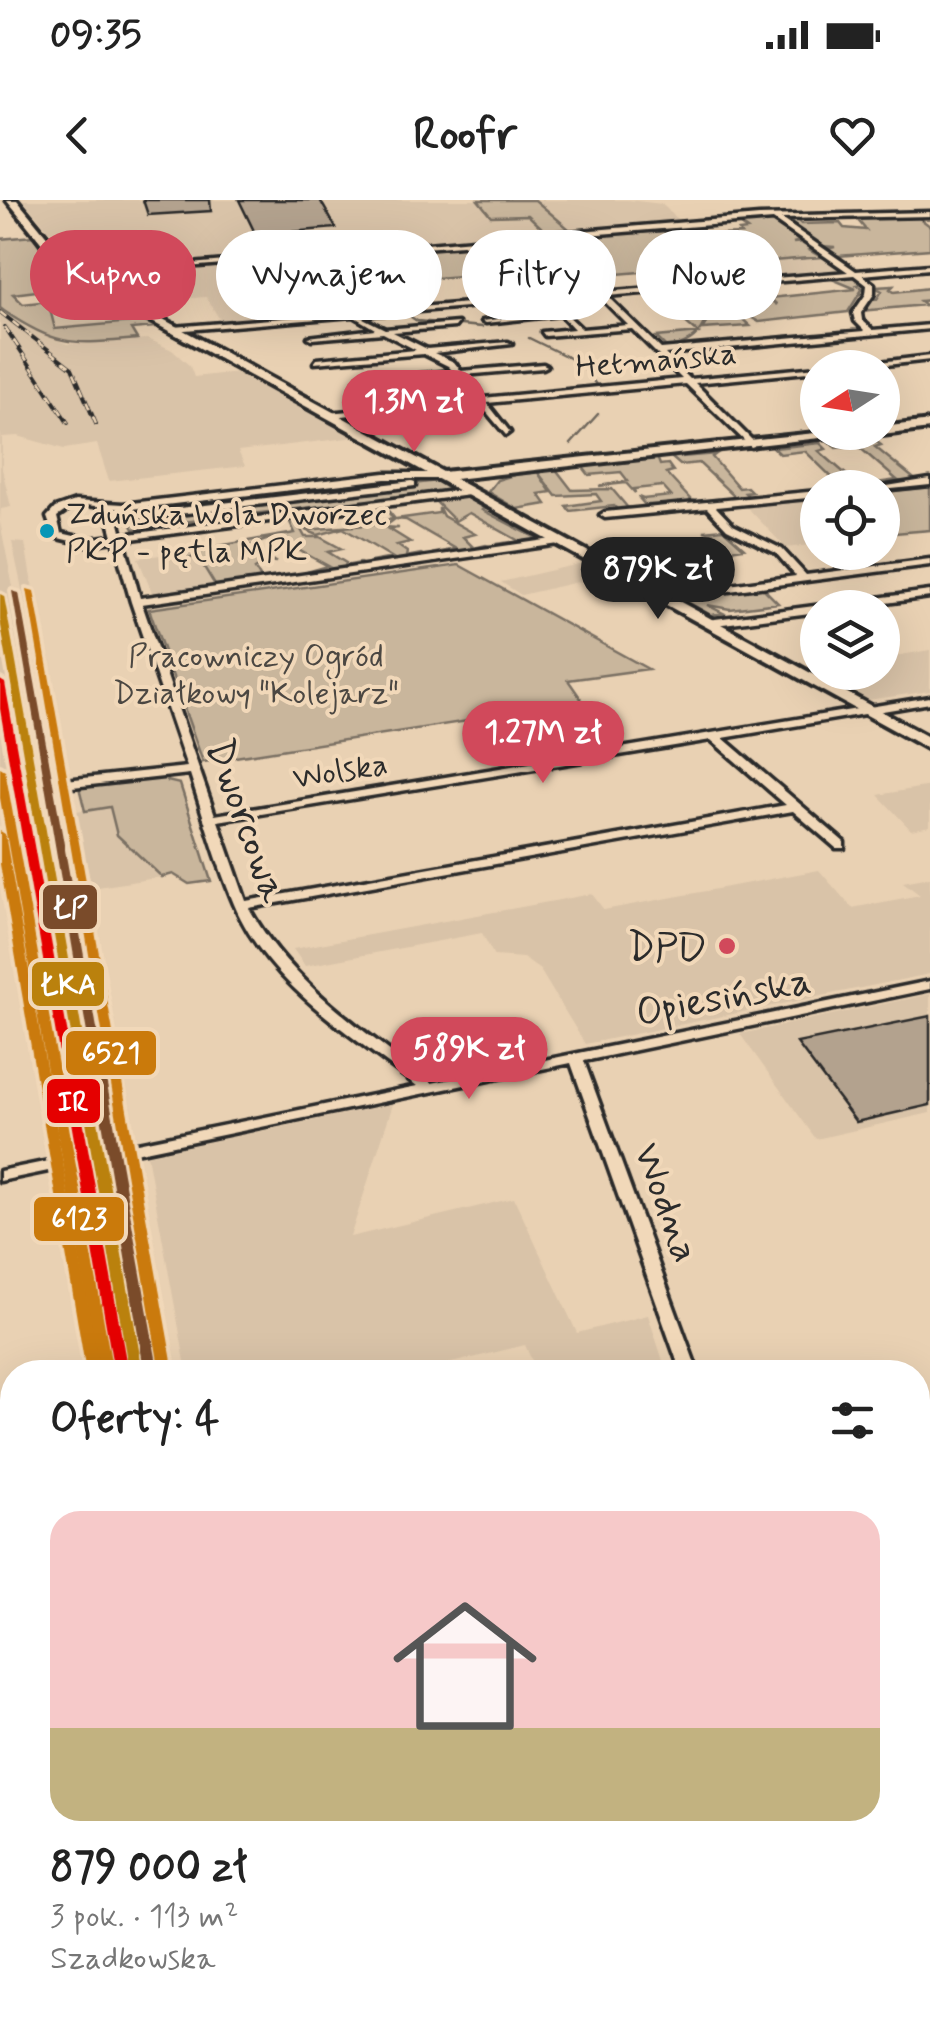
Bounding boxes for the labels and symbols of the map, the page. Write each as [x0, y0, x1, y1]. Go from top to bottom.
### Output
street label: Hetmańska [574, 333, 738, 389]
north arrow [800, 350, 900, 450]
pin: 1.3M zł [322, 370, 506, 455]
place label: Zduńska Wola Dworzec PKP - pętla MPK [66, 494, 387, 573]
marker: Zduńska Wola Dworzec PKP - pętla MPK [37, 521, 57, 541]
pin: 879K zł [566, 537, 750, 622]
park label: Pracowniczy Ogród Działkowy "Kolejarz" [113, 636, 399, 715]
pin: 1.27M zł [440, 701, 646, 786]
street label: Dworcowa [192, 732, 299, 911]
street label: Wolska [290, 744, 390, 800]
line badge: ŁP [41, 883, 99, 931]
text: ŁP [52, 891, 88, 928]
place label: DPD [627, 923, 707, 975]
marker: DPD [716, 935, 738, 957]
street label: Opiesińska [632, 956, 815, 1040]
line badge: ŁKA [30, 960, 106, 1008]
text: ŁKA [40, 968, 96, 1005]
pin: 589K zł [377, 1017, 561, 1102]
line badge: 6521 [64, 1029, 158, 1077]
text: 6521 [82, 1036, 140, 1073]
line badge: IR [45, 1077, 102, 1125]
text: IR [57, 1085, 89, 1122]
street label: Wodna [620, 1136, 711, 1270]
line badge: 6123 [32, 1195, 126, 1243]
text: 6123 [51, 1202, 107, 1239]

